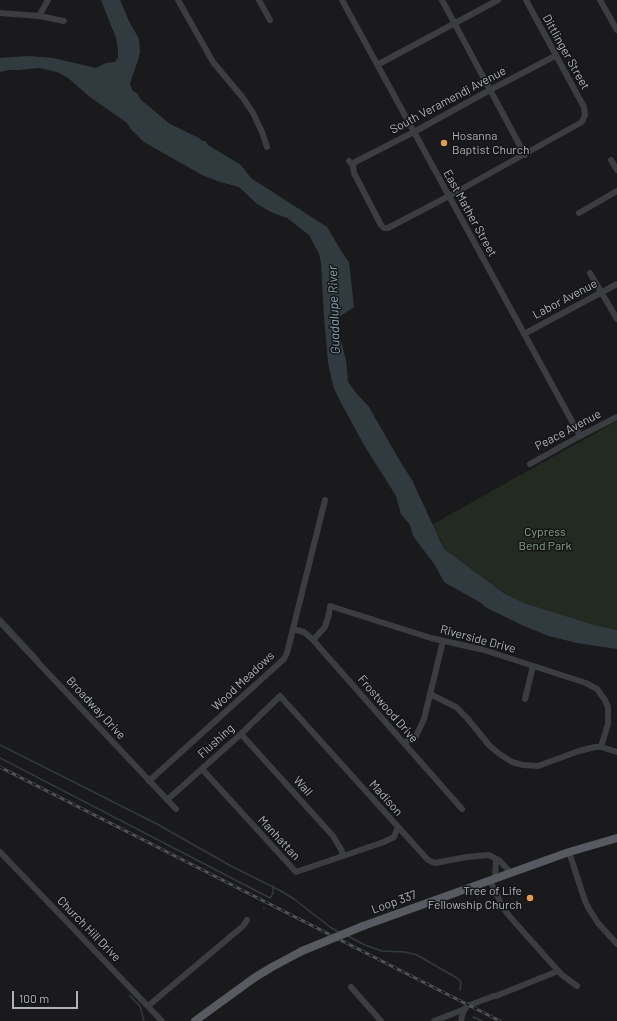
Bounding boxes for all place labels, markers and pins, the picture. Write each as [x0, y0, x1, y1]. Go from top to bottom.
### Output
place label: Hosanna Baptist Church [452, 129, 529, 157]
marker: Hosanna Baptist Church [439, 138, 449, 148]
place label: Tree of Life Fellowship Church [428, 884, 522, 912]
marker: Tree of Life Fellowship Church [525, 893, 535, 903]

